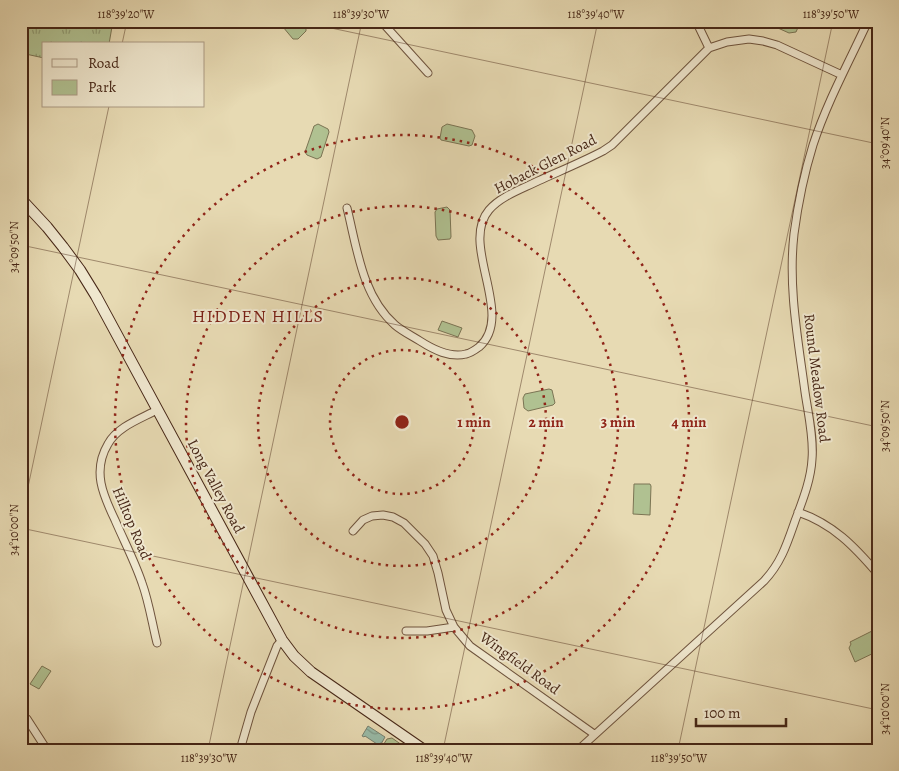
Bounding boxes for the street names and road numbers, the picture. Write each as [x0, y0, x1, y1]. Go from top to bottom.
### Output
street label: Hoback Glen Road [490, 129, 601, 198]
street label: Round Meadow Road [799, 312, 835, 445]
street label: Long Valley Road [183, 436, 250, 537]
street label: Hilltop Road [108, 484, 157, 563]
street label: Wingfield Road [475, 627, 565, 699]

